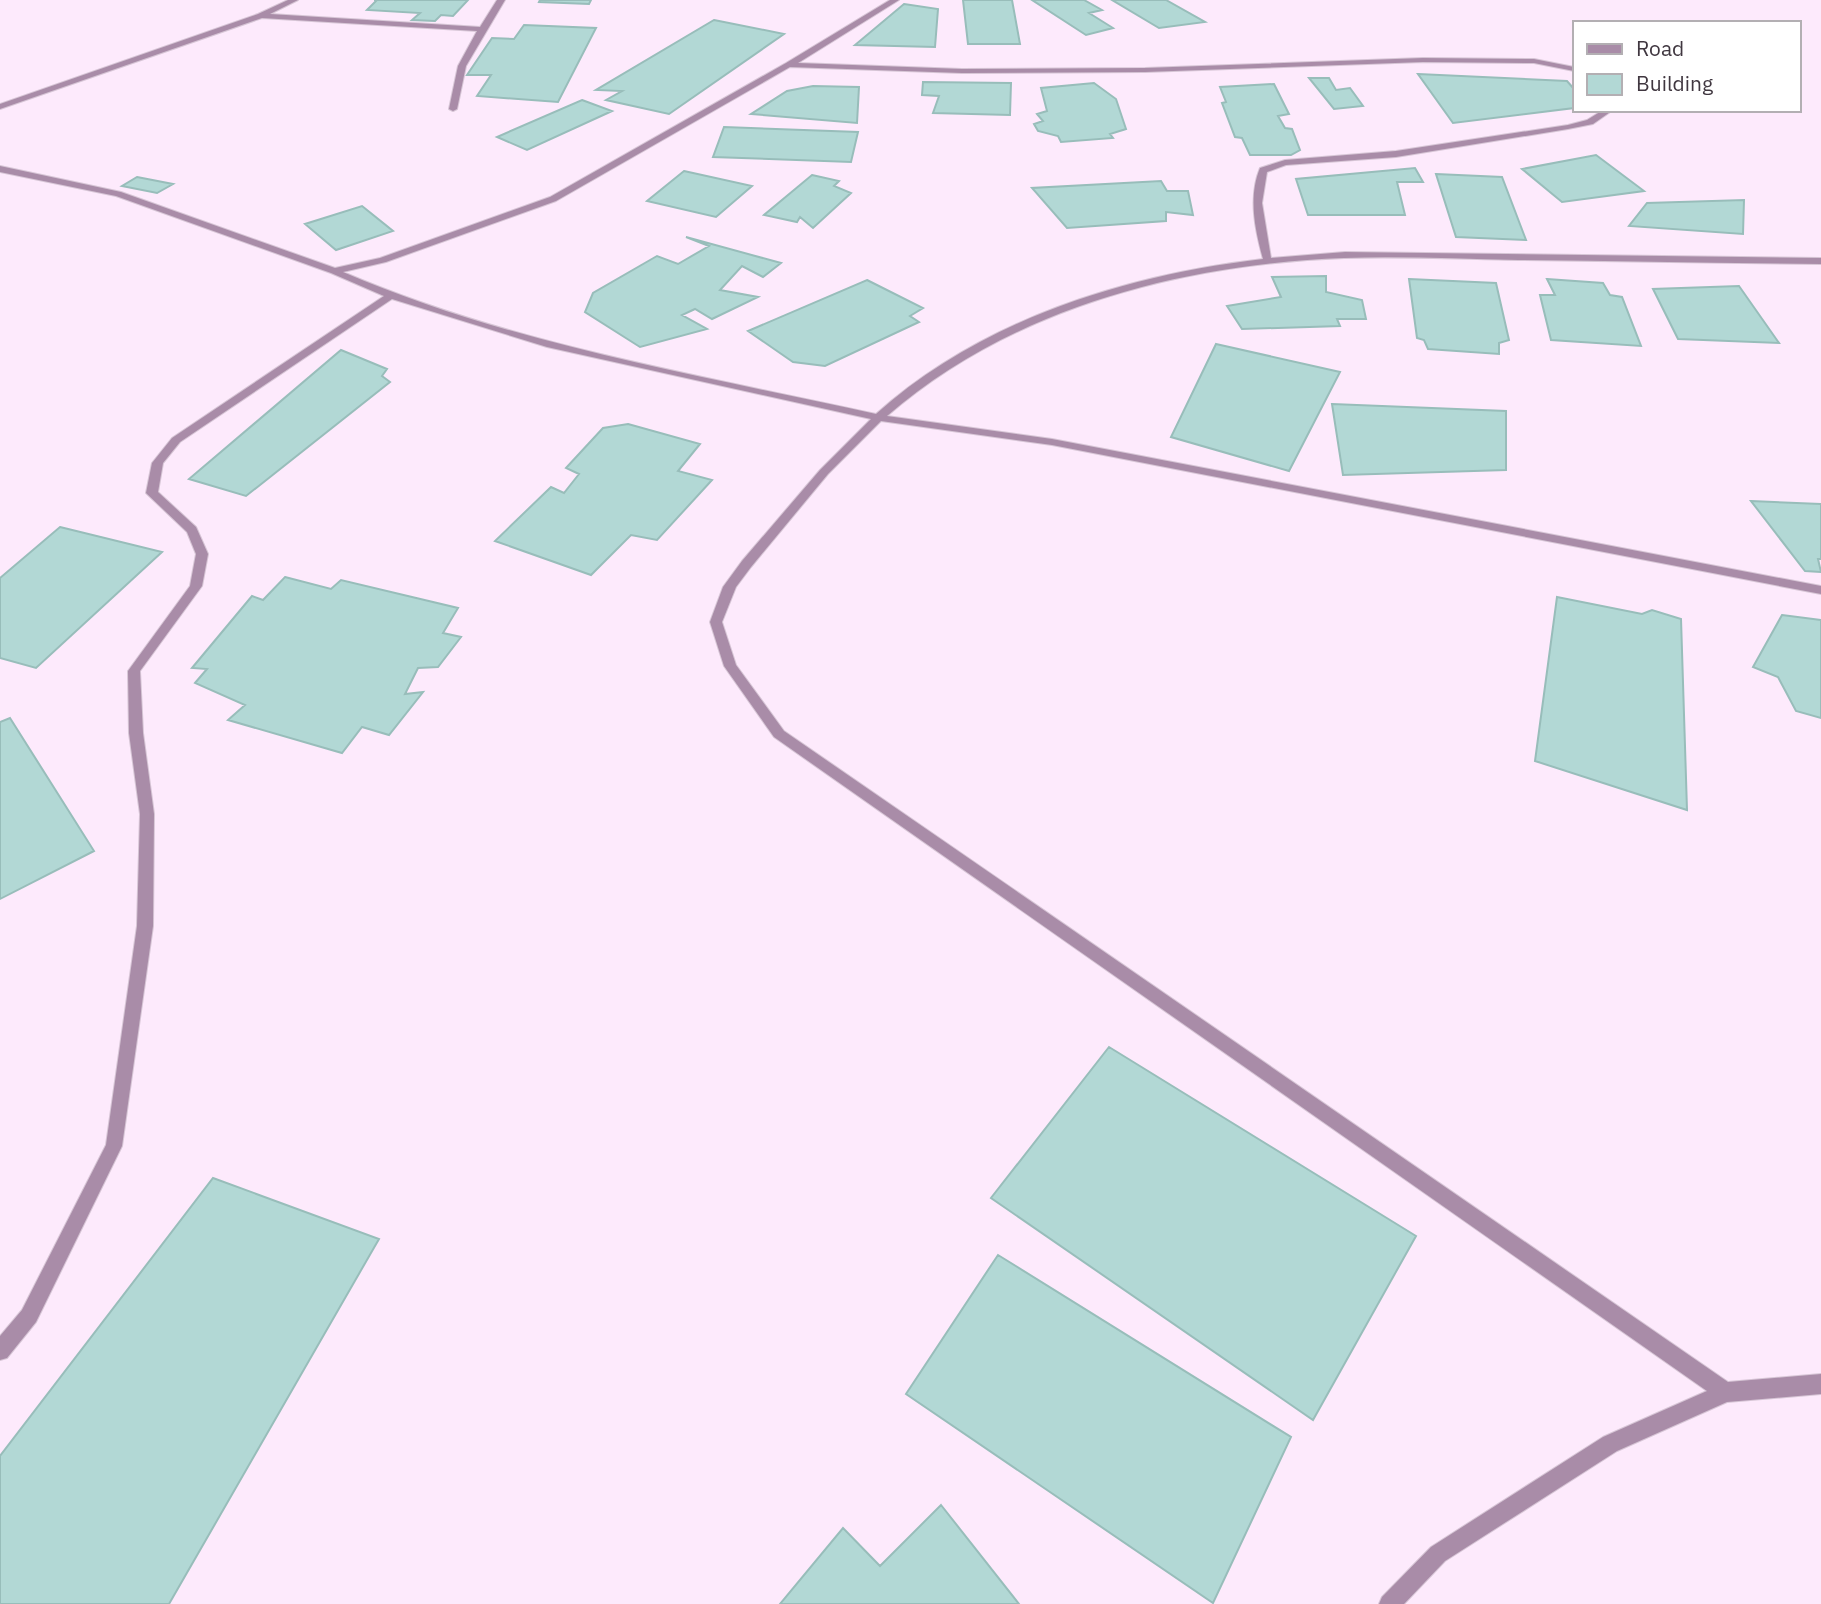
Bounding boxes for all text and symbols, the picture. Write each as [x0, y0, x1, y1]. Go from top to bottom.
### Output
legend [1573, 21, 1800, 112]
text: Road [1636, 34, 1684, 62]
text: Building [1636, 69, 1713, 97]

